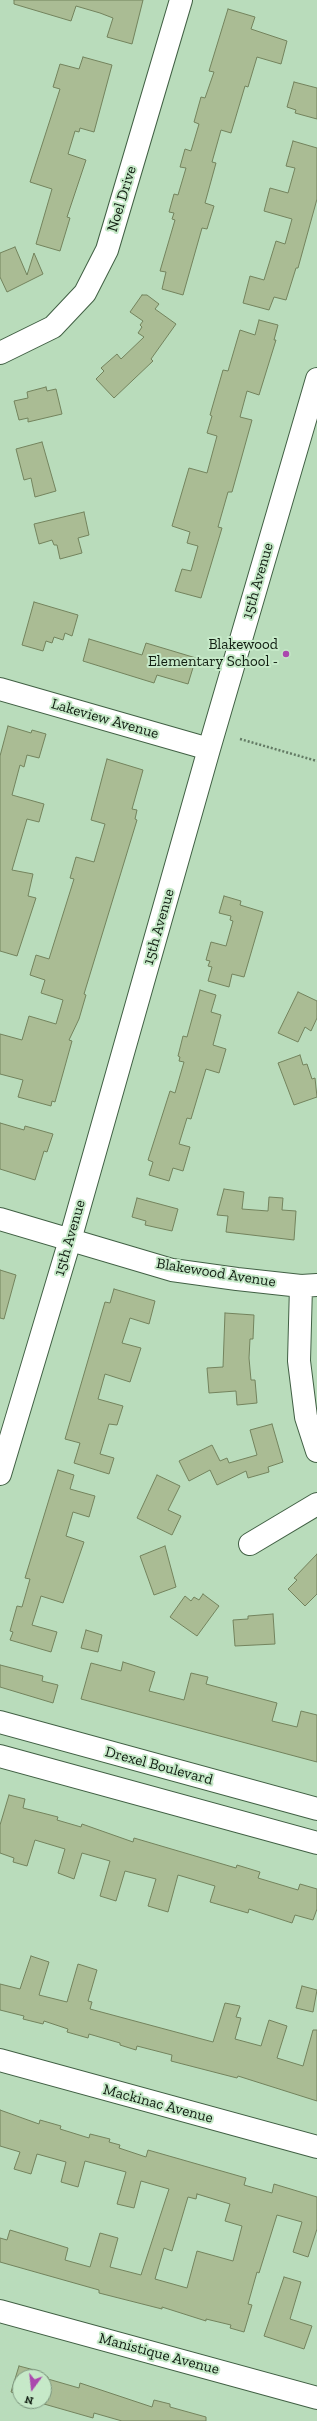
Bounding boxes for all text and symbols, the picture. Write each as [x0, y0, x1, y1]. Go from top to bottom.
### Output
street label: Noel Drive [103, 164, 141, 234]
street label: 15th Avenue [239, 541, 277, 621]
place label: Blakewood Elementary School - [148, 636, 278, 671]
marker: Blakewood Elementary School - [281, 649, 291, 659]
street label: Lakeview Avenue [49, 695, 161, 743]
street label: 15th Avenue [140, 887, 178, 967]
street label: 15th Avenue [51, 1198, 89, 1278]
street label: Blakewood Avenue [155, 1255, 277, 1291]
street label: Drexel Boulevard [103, 1743, 215, 1789]
street label: Mackinac Avenue [101, 2081, 215, 2127]
street label: Manistique Avenue [97, 2329, 221, 2379]
north arrow [12, 2369, 52, 2409]
text: N [23, 2393, 35, 2407]

